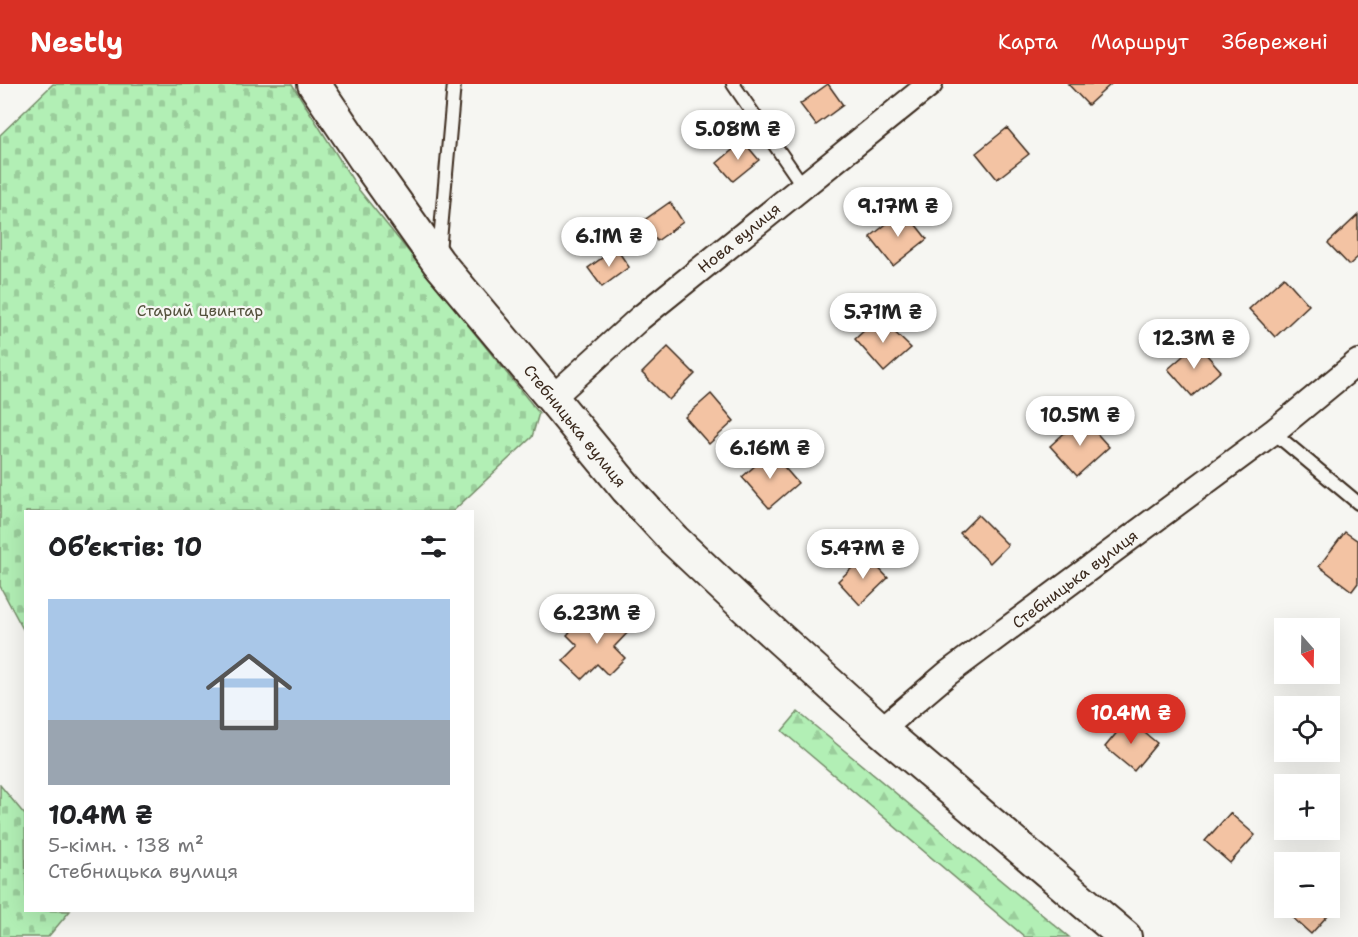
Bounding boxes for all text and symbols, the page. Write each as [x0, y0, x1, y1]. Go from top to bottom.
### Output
text: Nestly [30, 23, 123, 61]
text: Карта [998, 28, 1058, 56]
text: Маршрут [1091, 28, 1189, 56]
text: Збережені [1222, 28, 1328, 56]
pin: 5.08M ₴ [683, 110, 793, 161]
text: 5.08M ₴ [695, 116, 781, 142]
pin: 9.17M ₴ [843, 187, 953, 238]
text: 9.17M ₴ [857, 193, 939, 219]
street label: Нова вулиця [693, 198, 785, 278]
pin: 6.1M ₴ [560, 217, 658, 268]
text: 6.1M ₴ [575, 223, 643, 249]
pin: 5.71M ₴ [828, 293, 938, 344]
text: 5.71M ₴ [844, 299, 922, 325]
park label: Старий цвинтар [137, 300, 263, 321]
pin: 12.3M ₴ [1139, 319, 1249, 370]
text: 12.3M ₴ [1153, 325, 1235, 351]
street label: Стебницька вулиця [519, 360, 631, 492]
pin: 10.5M ₴ [1025, 396, 1135, 447]
text: 10.5M ₴ [1040, 402, 1120, 428]
pin: 6.16M ₴ [715, 429, 825, 480]
text: 6.16M ₴ [730, 435, 811, 461]
street label: Стебницька вулиця [1008, 525, 1142, 633]
text: Об’єктів: 10 [48, 529, 202, 564]
pin: 5.47M ₴ [808, 529, 918, 580]
icon: filters [417, 530, 450, 563]
text: 5.47M ₴ [821, 535, 905, 561]
pin: 6.23M ₴ [542, 594, 652, 645]
text: 6.23M ₴ [553, 600, 641, 626]
north arrow [1274, 618, 1340, 684]
map controls [1274, 618, 1340, 918]
icon: home [195, 638, 303, 746]
pin: 10.4M ₴ [1076, 694, 1186, 745]
button: locate [1274, 696, 1340, 762]
text: 10.4M ₴ [1091, 700, 1171, 726]
button: + [1274, 774, 1340, 840]
text: 10.4M ₴ [48, 797, 153, 832]
text: 5-кімн. · 138 m² [48, 832, 204, 858]
button: − [1274, 852, 1340, 918]
text: Стебницька вулиця [48, 858, 238, 884]

